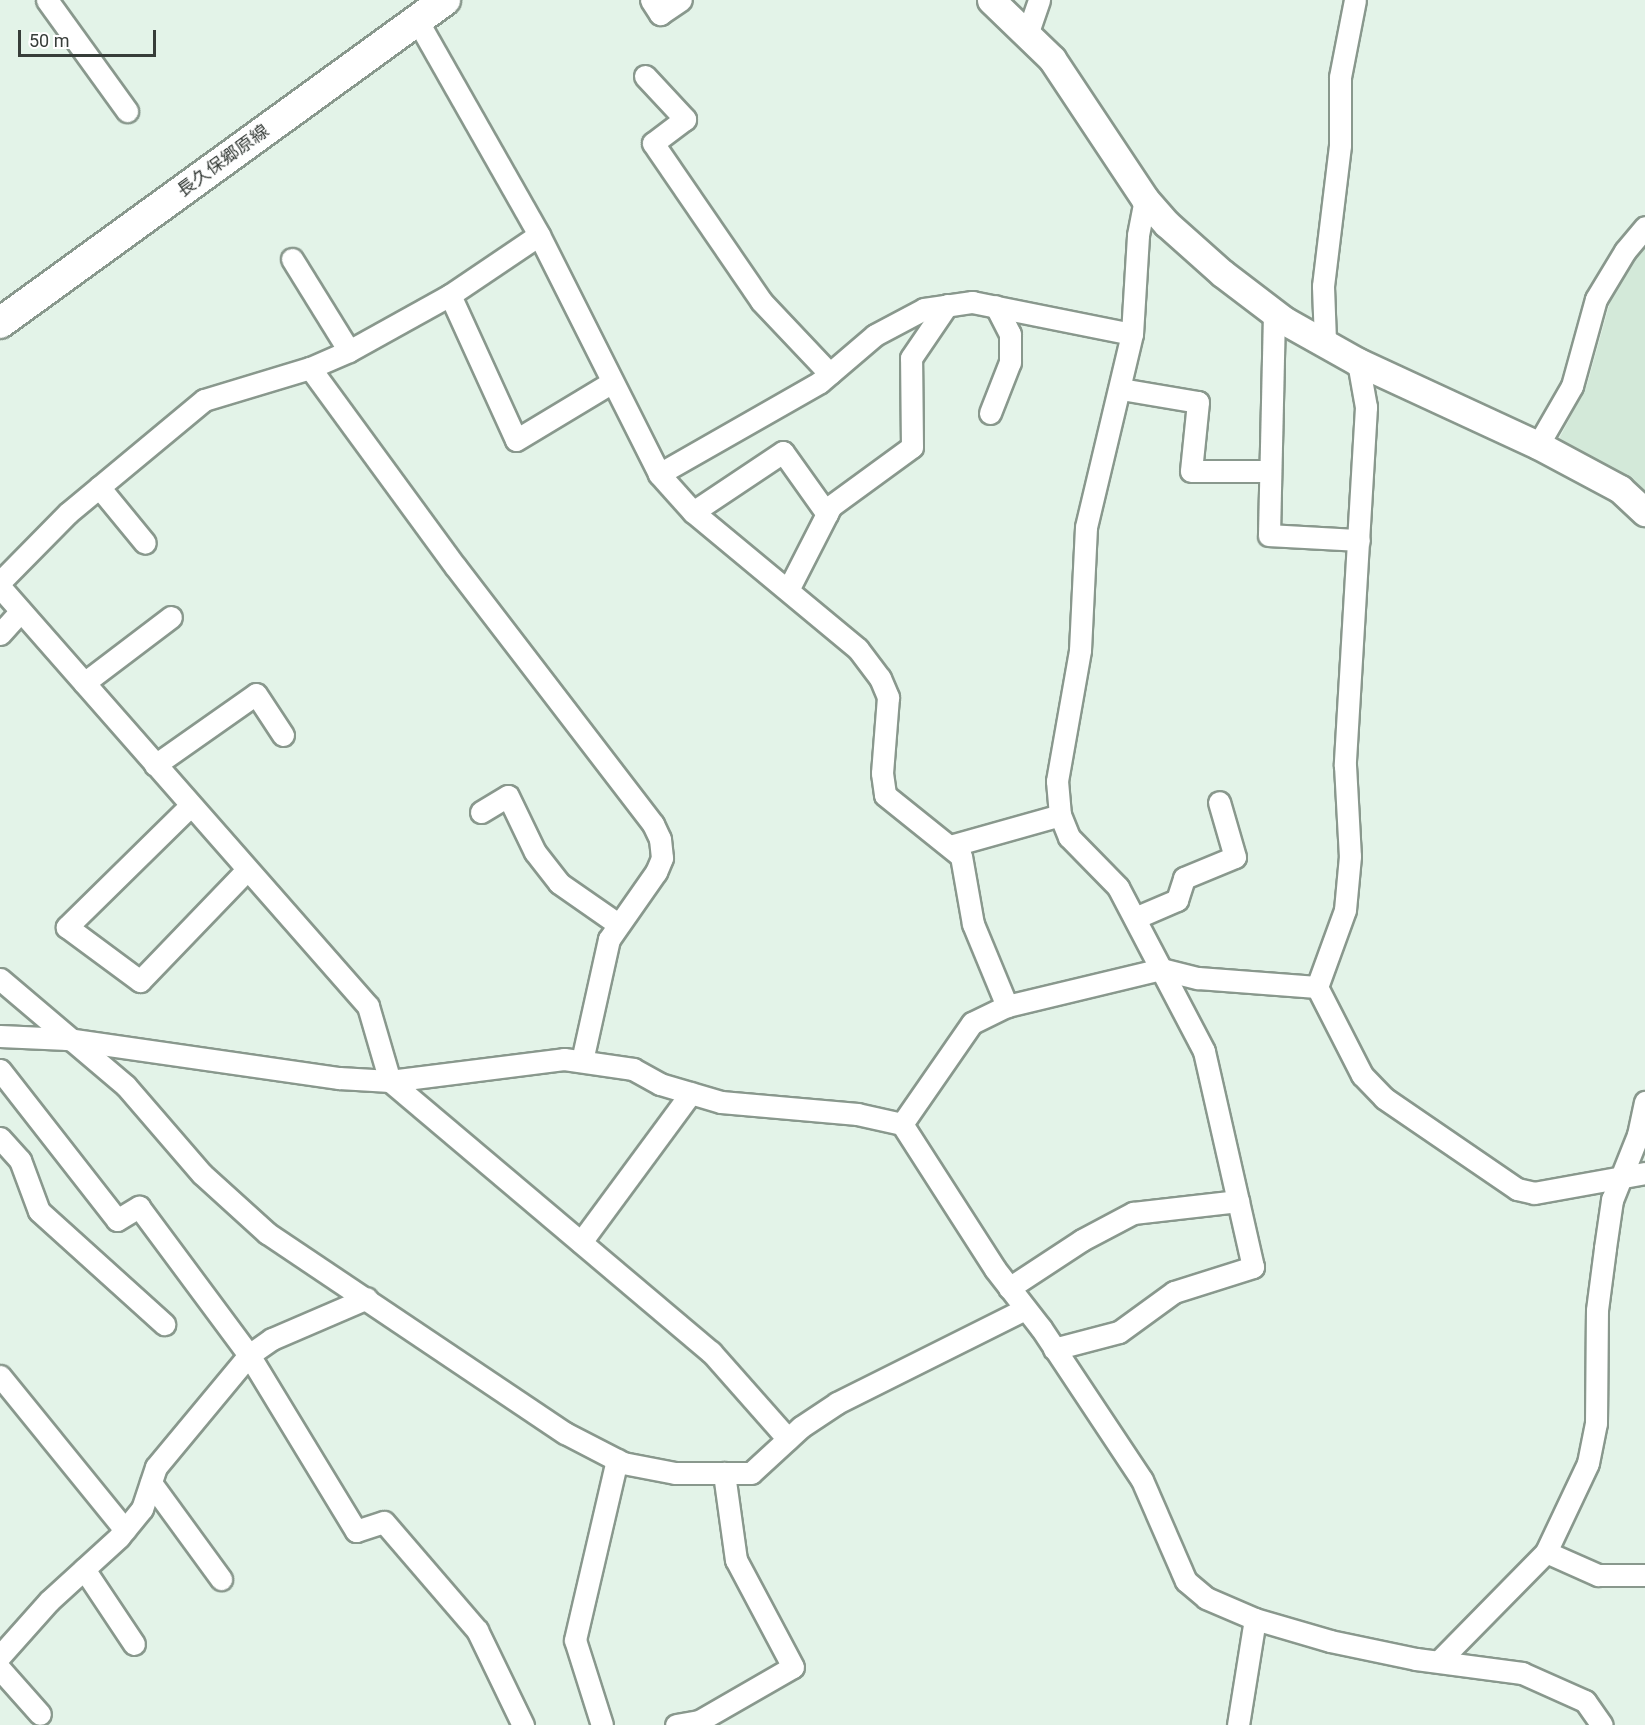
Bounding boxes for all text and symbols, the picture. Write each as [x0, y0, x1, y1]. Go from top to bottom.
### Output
scale bar [21, 18, 159, 56]
text: 50 m [29, 30, 69, 51]
street label: 長久保郷原線 [173, 121, 273, 201]

